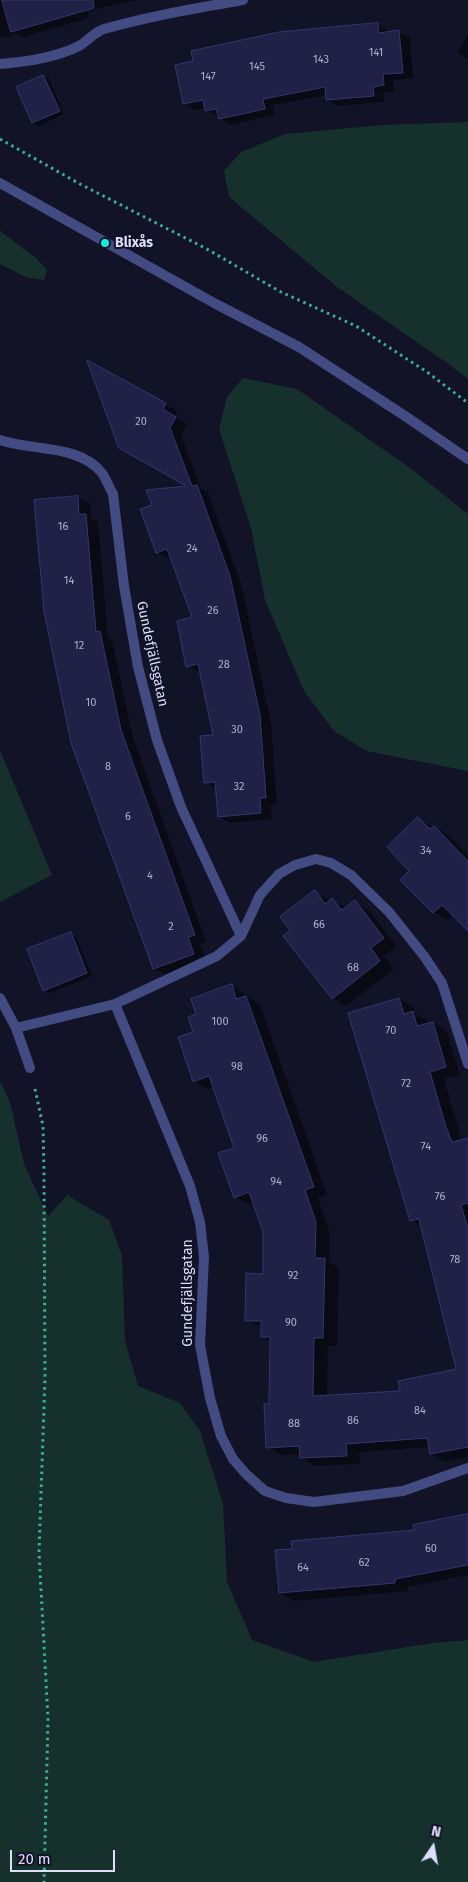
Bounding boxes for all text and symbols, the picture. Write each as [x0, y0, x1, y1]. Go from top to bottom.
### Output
house number: 141 [369, 46, 383, 60]
house number: 143 [313, 53, 329, 67]
house number: 145 [249, 60, 265, 74]
house number: 147 [200, 70, 216, 84]
place label: Blixås [115, 235, 153, 251]
marker: Blixås [99, 237, 111, 249]
house number: 20 [135, 415, 147, 429]
house number: 16 [58, 520, 68, 534]
house number: 24 [187, 542, 197, 556]
house number: 14 [64, 574, 74, 588]
street label: Gundefjällsgatan [133, 600, 171, 708]
house number: 26 [207, 604, 219, 618]
house number: 12 [74, 639, 84, 653]
house number: 28 [218, 658, 230, 672]
house number: 10 [86, 696, 96, 710]
house number: 30 [231, 723, 243, 737]
house number: 8 [105, 760, 111, 774]
house number: 32 [234, 780, 244, 794]
house number: 6 [125, 810, 131, 824]
house number: 34 [420, 844, 432, 858]
house number: 4 [147, 869, 153, 883]
house number: 66 [313, 918, 325, 932]
house number: 2 [168, 920, 174, 934]
house number: 68 [347, 961, 359, 975]
house number: 100 [211, 1015, 229, 1029]
house number: 70 [386, 1024, 396, 1038]
house number: 98 [231, 1060, 243, 1074]
house number: 72 [401, 1077, 411, 1091]
house number: 96 [256, 1132, 268, 1146]
house number: 74 [421, 1140, 431, 1154]
house number: 94 [270, 1175, 282, 1189]
house number: 76 [435, 1190, 445, 1204]
street label: Gundefjällsgatan [180, 1239, 196, 1347]
house number: 78 [450, 1253, 460, 1267]
house number: 92 [288, 1269, 298, 1283]
house number: 90 [285, 1316, 297, 1330]
house number: 84 [414, 1404, 426, 1418]
house number: 86 [347, 1414, 359, 1428]
house number: 88 [288, 1417, 300, 1431]
house number: 60 [425, 1542, 437, 1556]
house number: 62 [358, 1556, 370, 1570]
house number: 64 [297, 1561, 309, 1575]
north arrow [408, 1822, 458, 1872]
text: N [430, 1823, 443, 1841]
scale bar [12, 1840, 118, 1872]
text: 20 m [18, 1850, 51, 1868]

